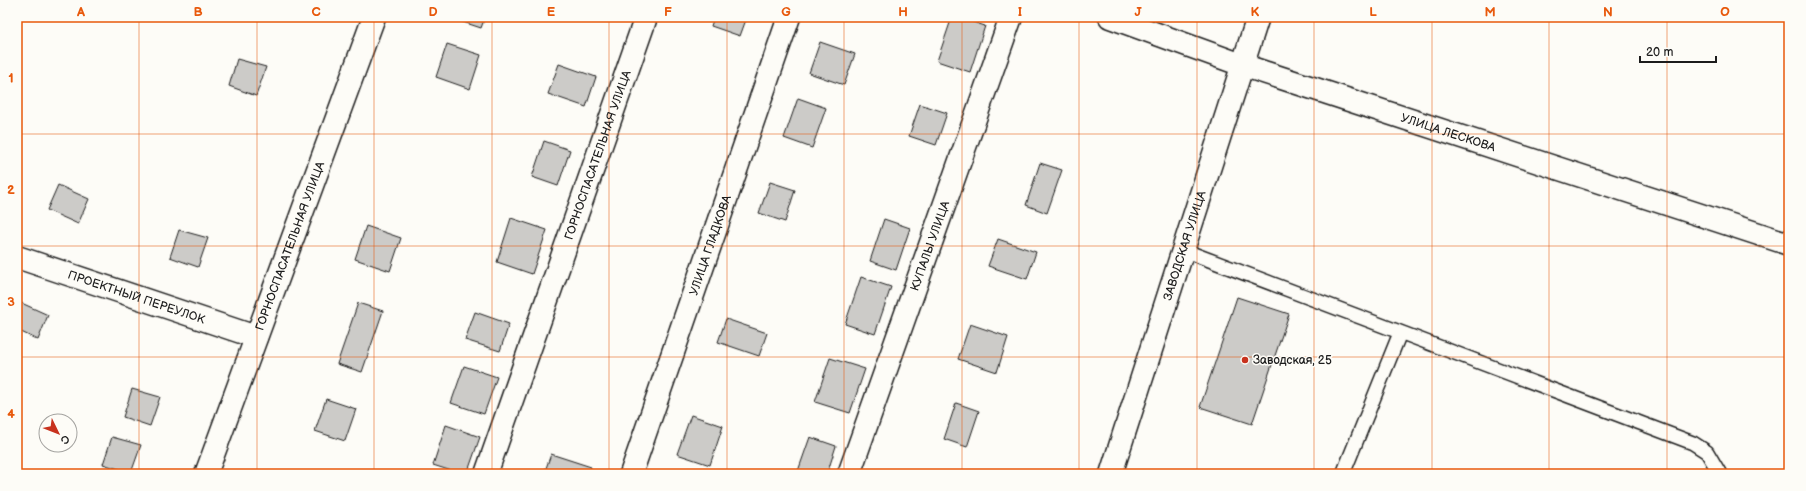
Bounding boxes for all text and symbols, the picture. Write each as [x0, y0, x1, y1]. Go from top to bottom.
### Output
text: A [76, 4, 85, 20]
text: B [193, 4, 203, 20]
text: C [311, 4, 321, 20]
text: D [428, 4, 438, 20]
text: E [547, 4, 556, 20]
text: F [664, 4, 672, 20]
text: G [781, 4, 791, 20]
text: H [898, 4, 908, 20]
text: I [1018, 4, 1022, 20]
text: J [1134, 4, 1142, 20]
text: K [1251, 4, 1260, 20]
text: L [1369, 4, 1377, 20]
text: M [1484, 4, 1496, 20]
text: N [1603, 4, 1613, 20]
text: O [1720, 4, 1730, 20]
scale bar [1640, 38, 1716, 64]
text: 20 m [1646, 45, 1673, 60]
street label: ГОРНОСПАСАТЕЛЬНАЯ УЛИЦА [562, 68, 635, 242]
text: 1 [8, 70, 14, 86]
street label: УЛИЦА ЛЕСКОВА [1399, 110, 1498, 156]
street label: ГОРНОСПАСАТЕЛЬНАЯ УЛИЦА [252, 159, 328, 333]
text: 2 [7, 182, 15, 198]
street label: ЗАВОДСКАЯ УЛИЦА [1160, 188, 1210, 302]
street label: УЛИЦА ГЛАДКОВА [686, 193, 735, 298]
street label: КУПАЛЫ УЛИЦА [907, 198, 953, 293]
street label: ПРОЕКТНЫЙ ПЕРЕУЛОК [66, 268, 207, 327]
text: 3 [7, 294, 15, 310]
place label: Заводская, 25 [1253, 353, 1332, 368]
marker: Заводская, 25 [1240, 355, 1250, 365]
text: 4 [7, 406, 15, 422]
north arrow [38, 413, 78, 453]
text: С [57, 432, 72, 447]

